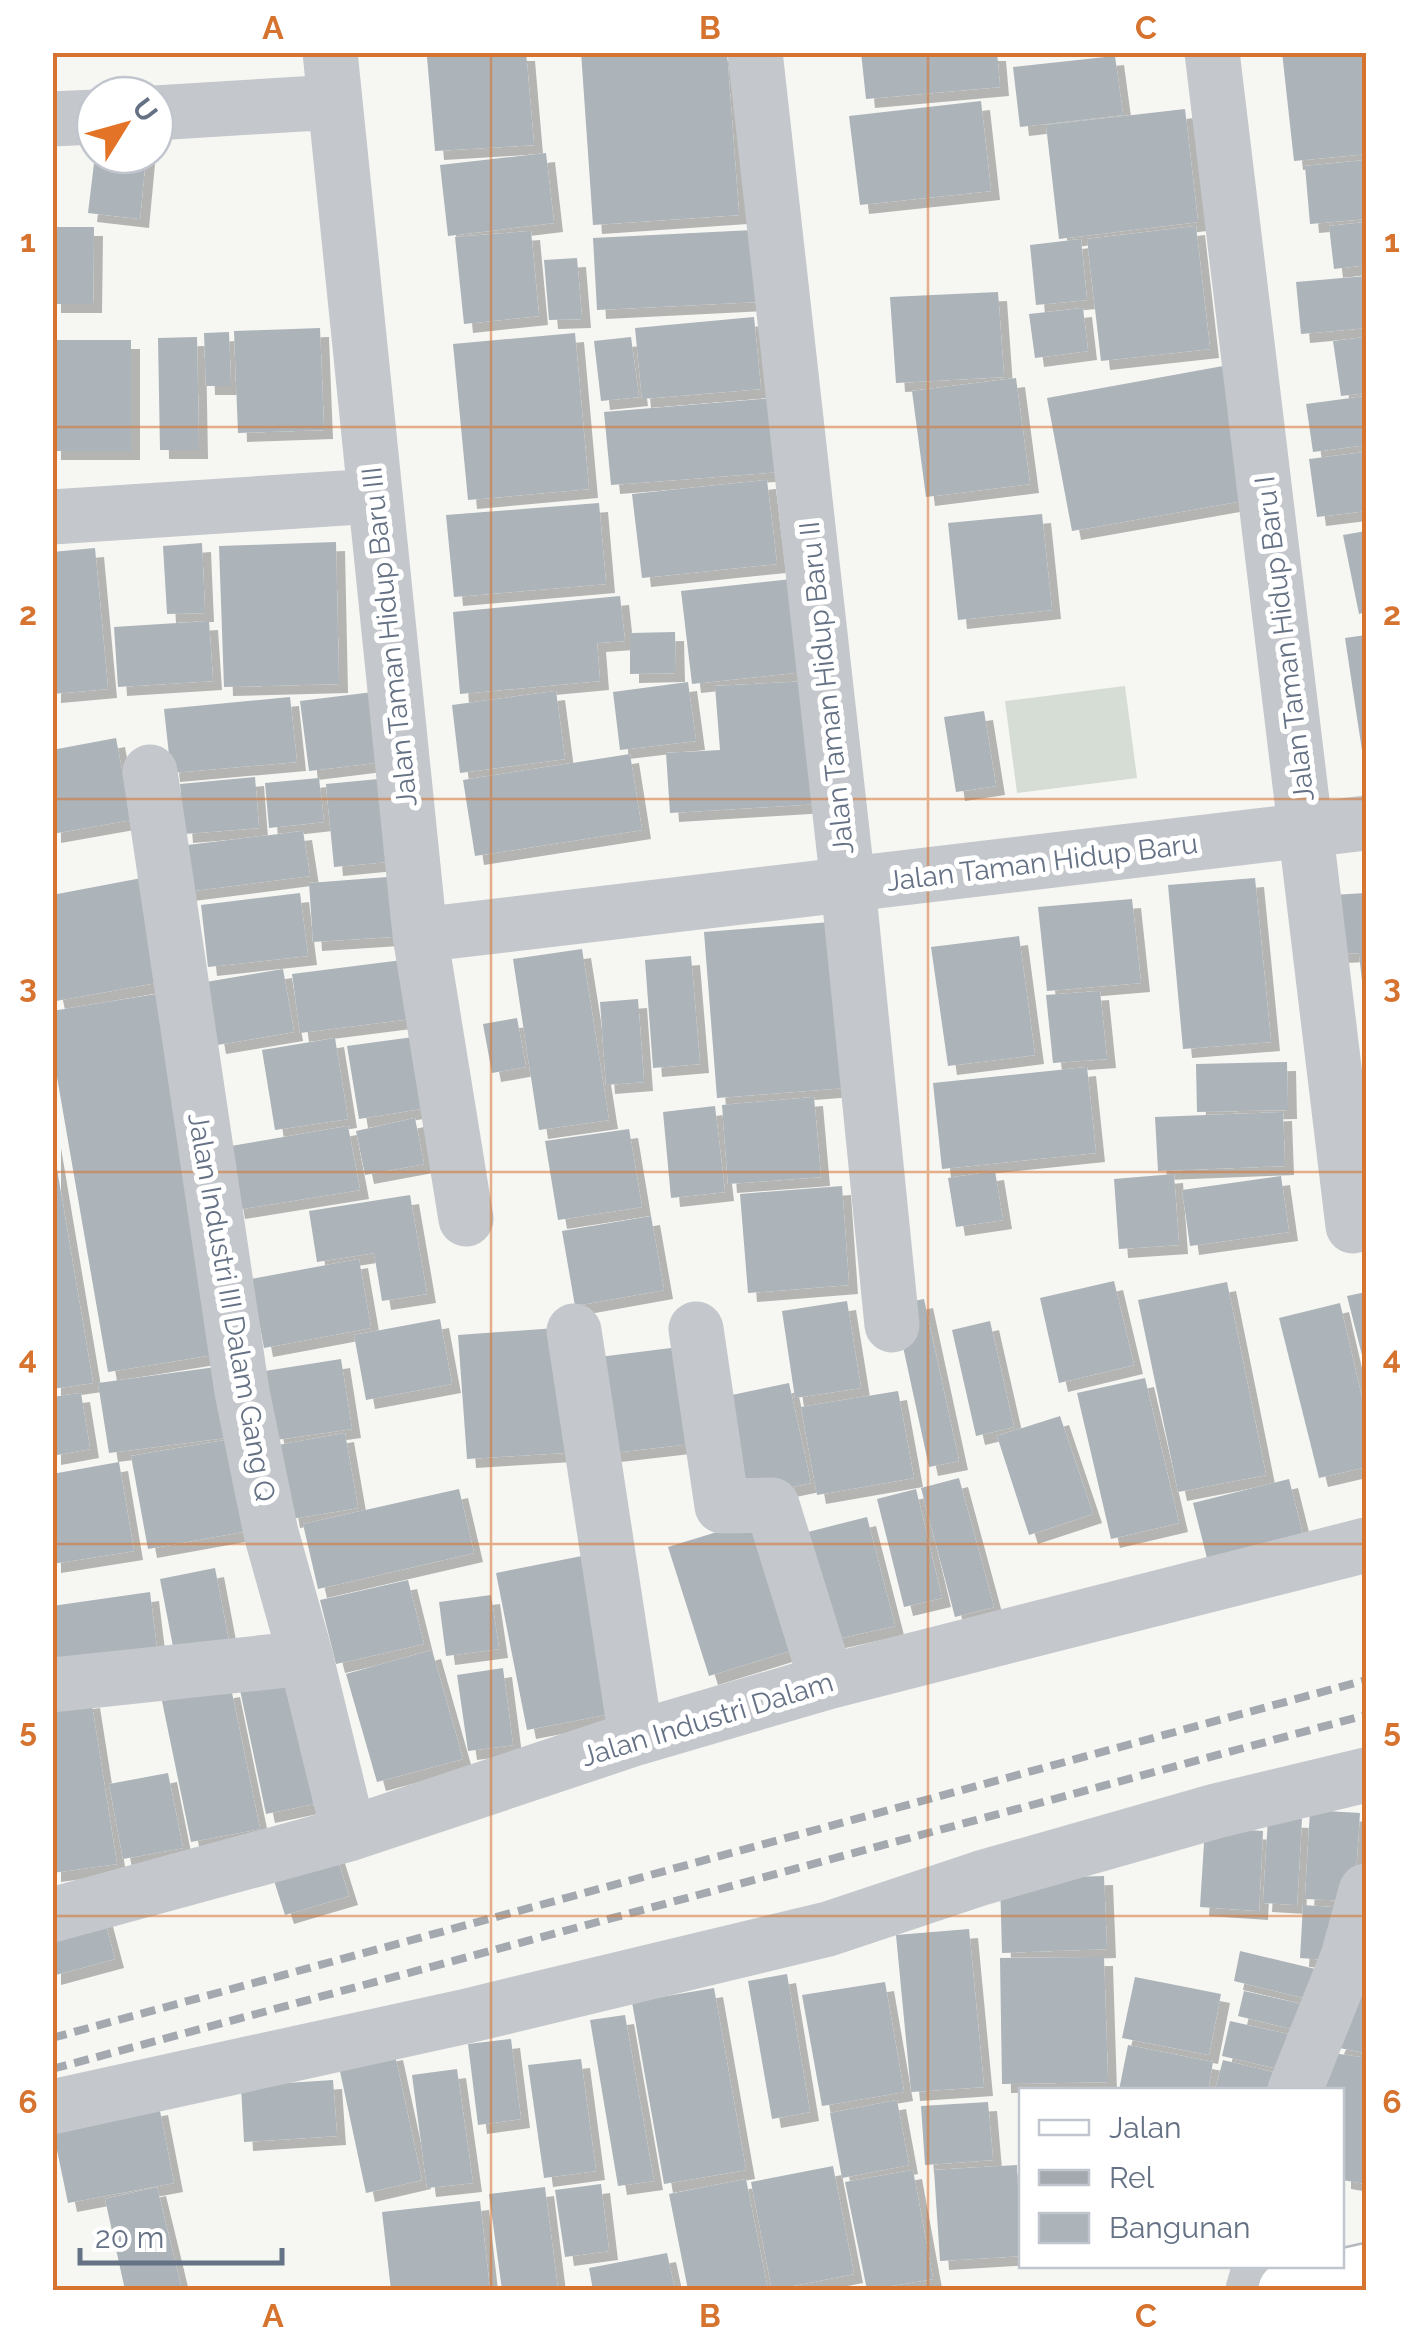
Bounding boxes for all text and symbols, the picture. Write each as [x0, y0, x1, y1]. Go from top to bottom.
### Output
text: A [262, 9, 284, 46]
text: B [699, 9, 721, 46]
text: C [1135, 9, 1157, 46]
north arrow [75, 75, 175, 175]
text: U [125, 92, 164, 129]
text: 1 [20, 222, 36, 259]
text: 1 [1384, 222, 1400, 259]
street label: Jalan Taman Hidup Baru III [355, 465, 424, 808]
street label: Jalan Taman Hidup Baru I [1248, 474, 1321, 804]
street label: Jalan Taman Hidup Baru II [793, 520, 860, 856]
text: 2 [19, 595, 37, 632]
text: 2 [1383, 595, 1401, 632]
street label: Jalan Taman Hidup Baru [884, 827, 1200, 898]
text: 3 [19, 967, 37, 1004]
text: 3 [1383, 967, 1401, 1004]
street label: Jalan Industri III Dalam Gang Q [181, 1110, 282, 1504]
text: 4 [19, 1339, 37, 1376]
text: 4 [1383, 1339, 1401, 1376]
street label: Jalan Industri Dalam [577, 1665, 837, 1774]
text: 5 [19, 1711, 37, 1748]
text: 5 [1383, 1711, 1401, 1748]
text: 6 [18, 2083, 38, 2120]
text: 6 [1382, 2083, 1402, 2120]
legend [1019, 2088, 1344, 2268]
text: Jalan [1109, 2110, 1182, 2145]
text: Rel [1109, 2160, 1155, 2195]
scale bar [80, 2203, 282, 2265]
text: Bangunan [1109, 2210, 1251, 2245]
text: 20 m [95, 2220, 164, 2255]
text: A [262, 2297, 284, 2334]
text: B [699, 2297, 721, 2334]
text: C [1135, 2297, 1157, 2334]

